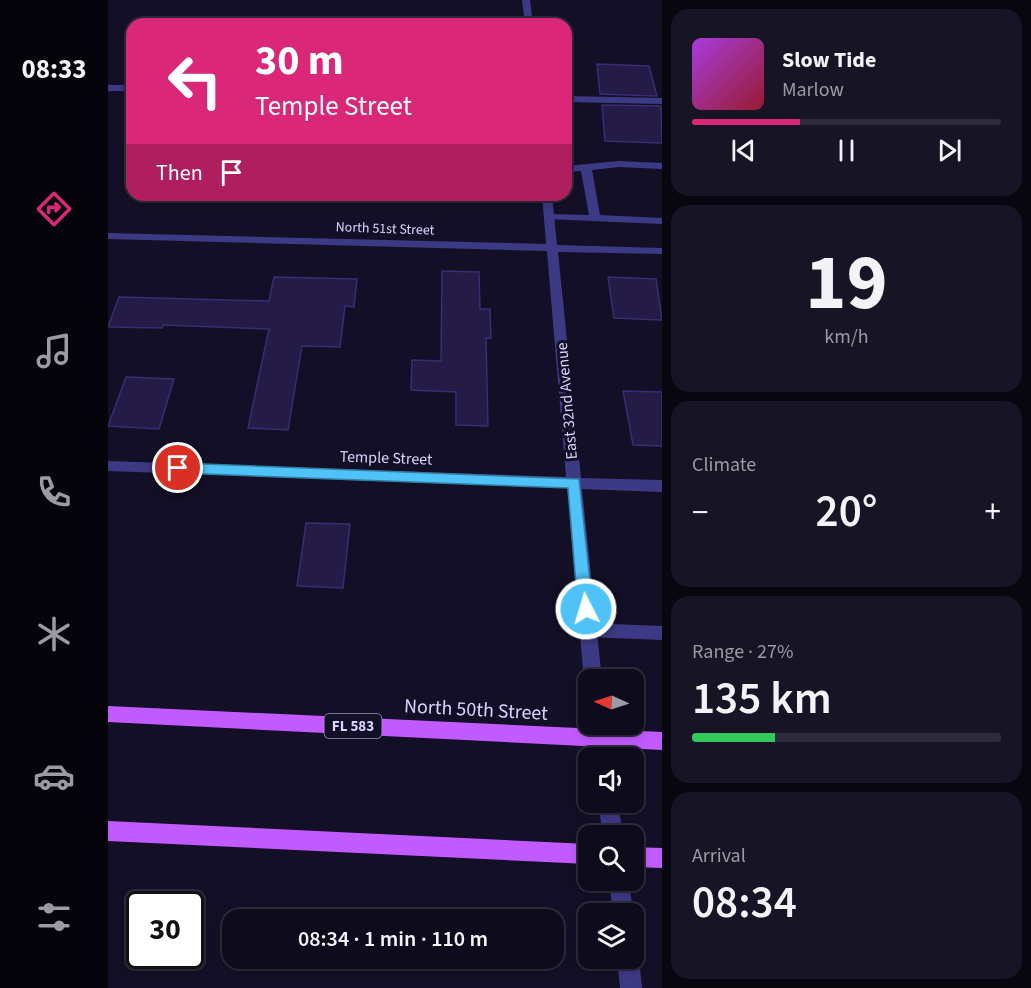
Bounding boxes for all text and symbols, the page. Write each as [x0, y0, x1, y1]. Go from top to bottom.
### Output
text: 30 m [255, 31, 344, 91]
icon: left [156, 42, 234, 120]
text: Slow Tide [782, 44, 876, 76]
text: 08:33 [21, 50, 87, 89]
text: Marlow [782, 76, 844, 104]
text: Temple Street [255, 87, 412, 126]
icon: previous [727, 134, 760, 167]
icon: pause [830, 134, 863, 167]
icon: next [933, 134, 966, 167]
icon: arrive [215, 156, 248, 189]
text: Then [156, 157, 203, 189]
icon: directions [33, 188, 75, 230]
street label: North 51st Street [335, 217, 435, 241]
text: 19 [805, 228, 888, 339]
text: km/h [824, 323, 869, 351]
icon: music [33, 330, 75, 372]
street label: East 32nd Avenue [551, 341, 583, 461]
pin [152, 442, 203, 493]
street label: Temple Street [339, 445, 433, 471]
icon: arrive [161, 451, 194, 484]
text: Climate [692, 451, 756, 479]
icon: phone [33, 471, 75, 513]
text: 20° [816, 480, 877, 544]
text: − [692, 489, 708, 536]
text: + [985, 489, 1001, 536]
position arrow [554, 577, 618, 641]
icon: climate [33, 613, 75, 655]
text: Range · 27% [692, 638, 793, 666]
text: 135 km [692, 667, 832, 731]
north arrow [578, 669, 644, 735]
map controls [578, 669, 644, 969]
street label: North 50th Street [403, 692, 549, 728]
road number: FL 583 [324, 714, 382, 738]
button: sound [578, 747, 644, 813]
icon: car [33, 755, 75, 797]
button: search [578, 825, 644, 891]
text: Arrival [692, 842, 746, 870]
text: 08:34 [692, 871, 797, 935]
speed limit sign: 30 [126, 891, 204, 969]
icon: filters [33, 896, 75, 938]
button: layers [578, 903, 644, 969]
text: 08:34 · 1 min · 110 m [298, 923, 488, 955]

